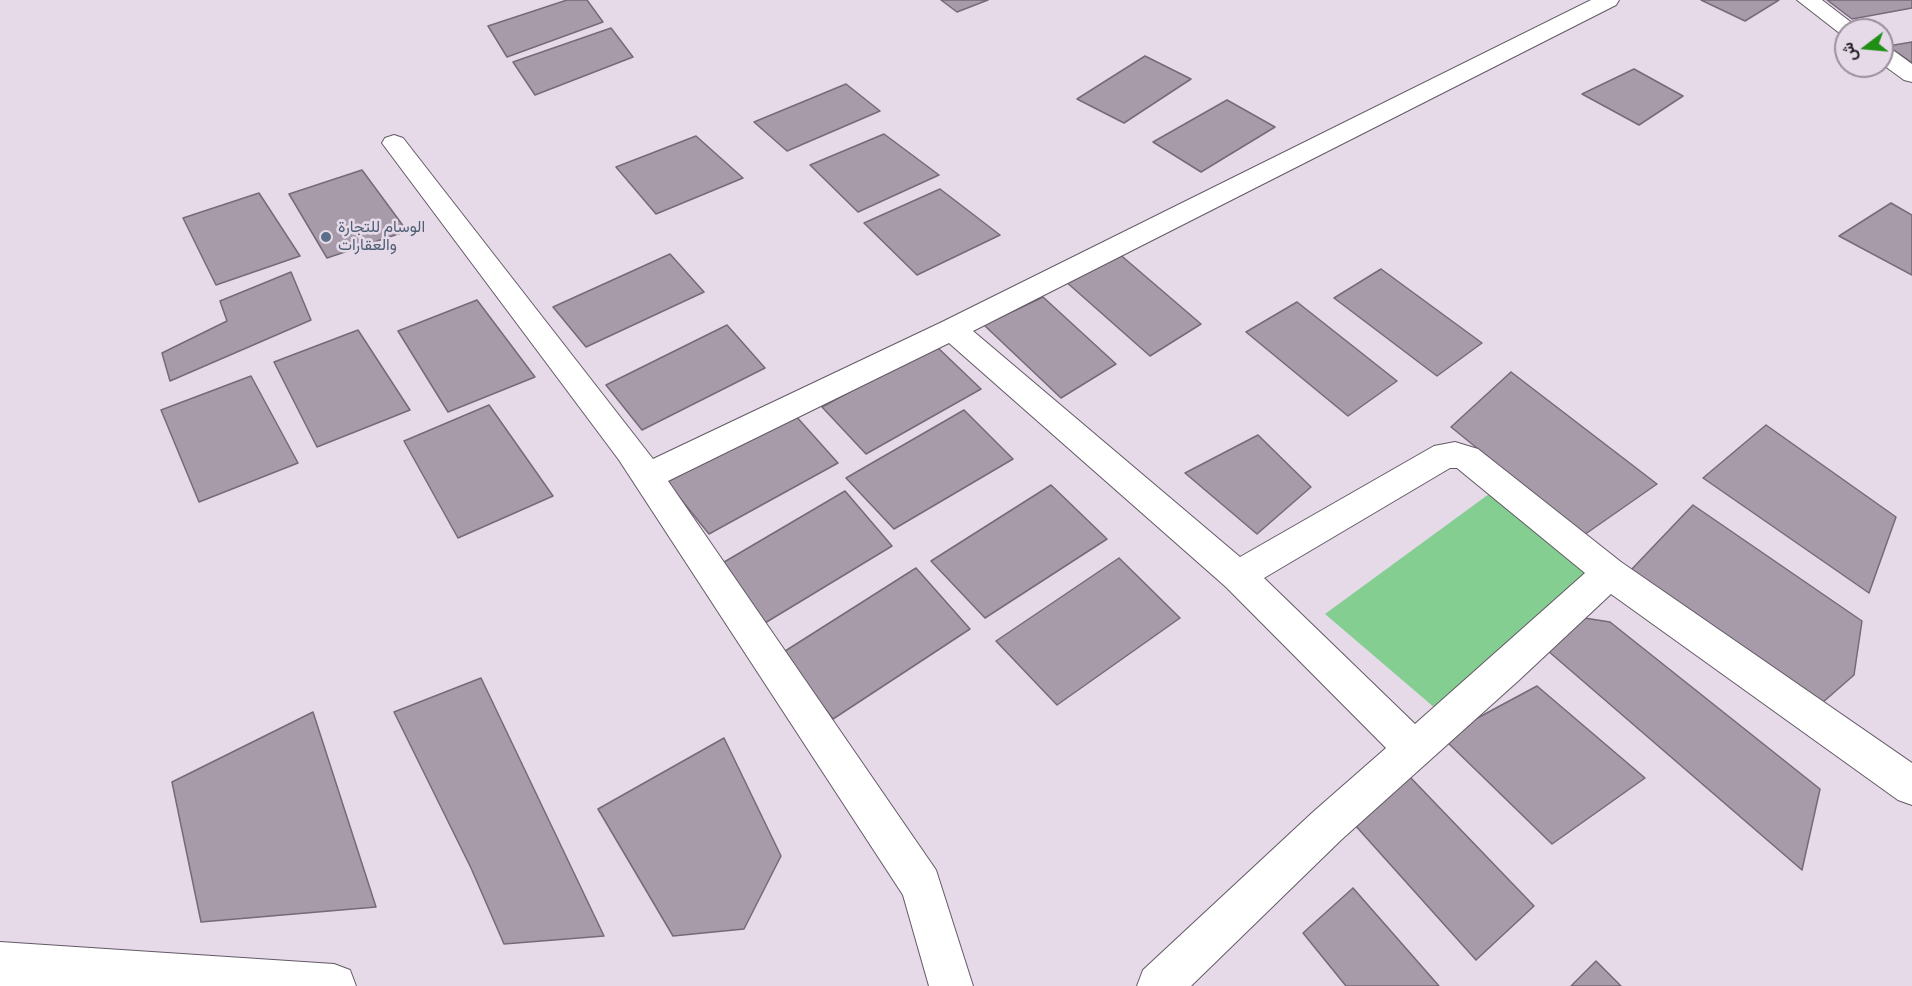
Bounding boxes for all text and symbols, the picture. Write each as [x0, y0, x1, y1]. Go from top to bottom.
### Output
north arrow [1834, 18, 1894, 78]
text: ش [1835, 40, 1862, 65]
place label: الوسام للتجارة والعقارات [338, 218, 425, 256]
marker: الوسام للتجارة والعقارات [319, 230, 333, 244]

